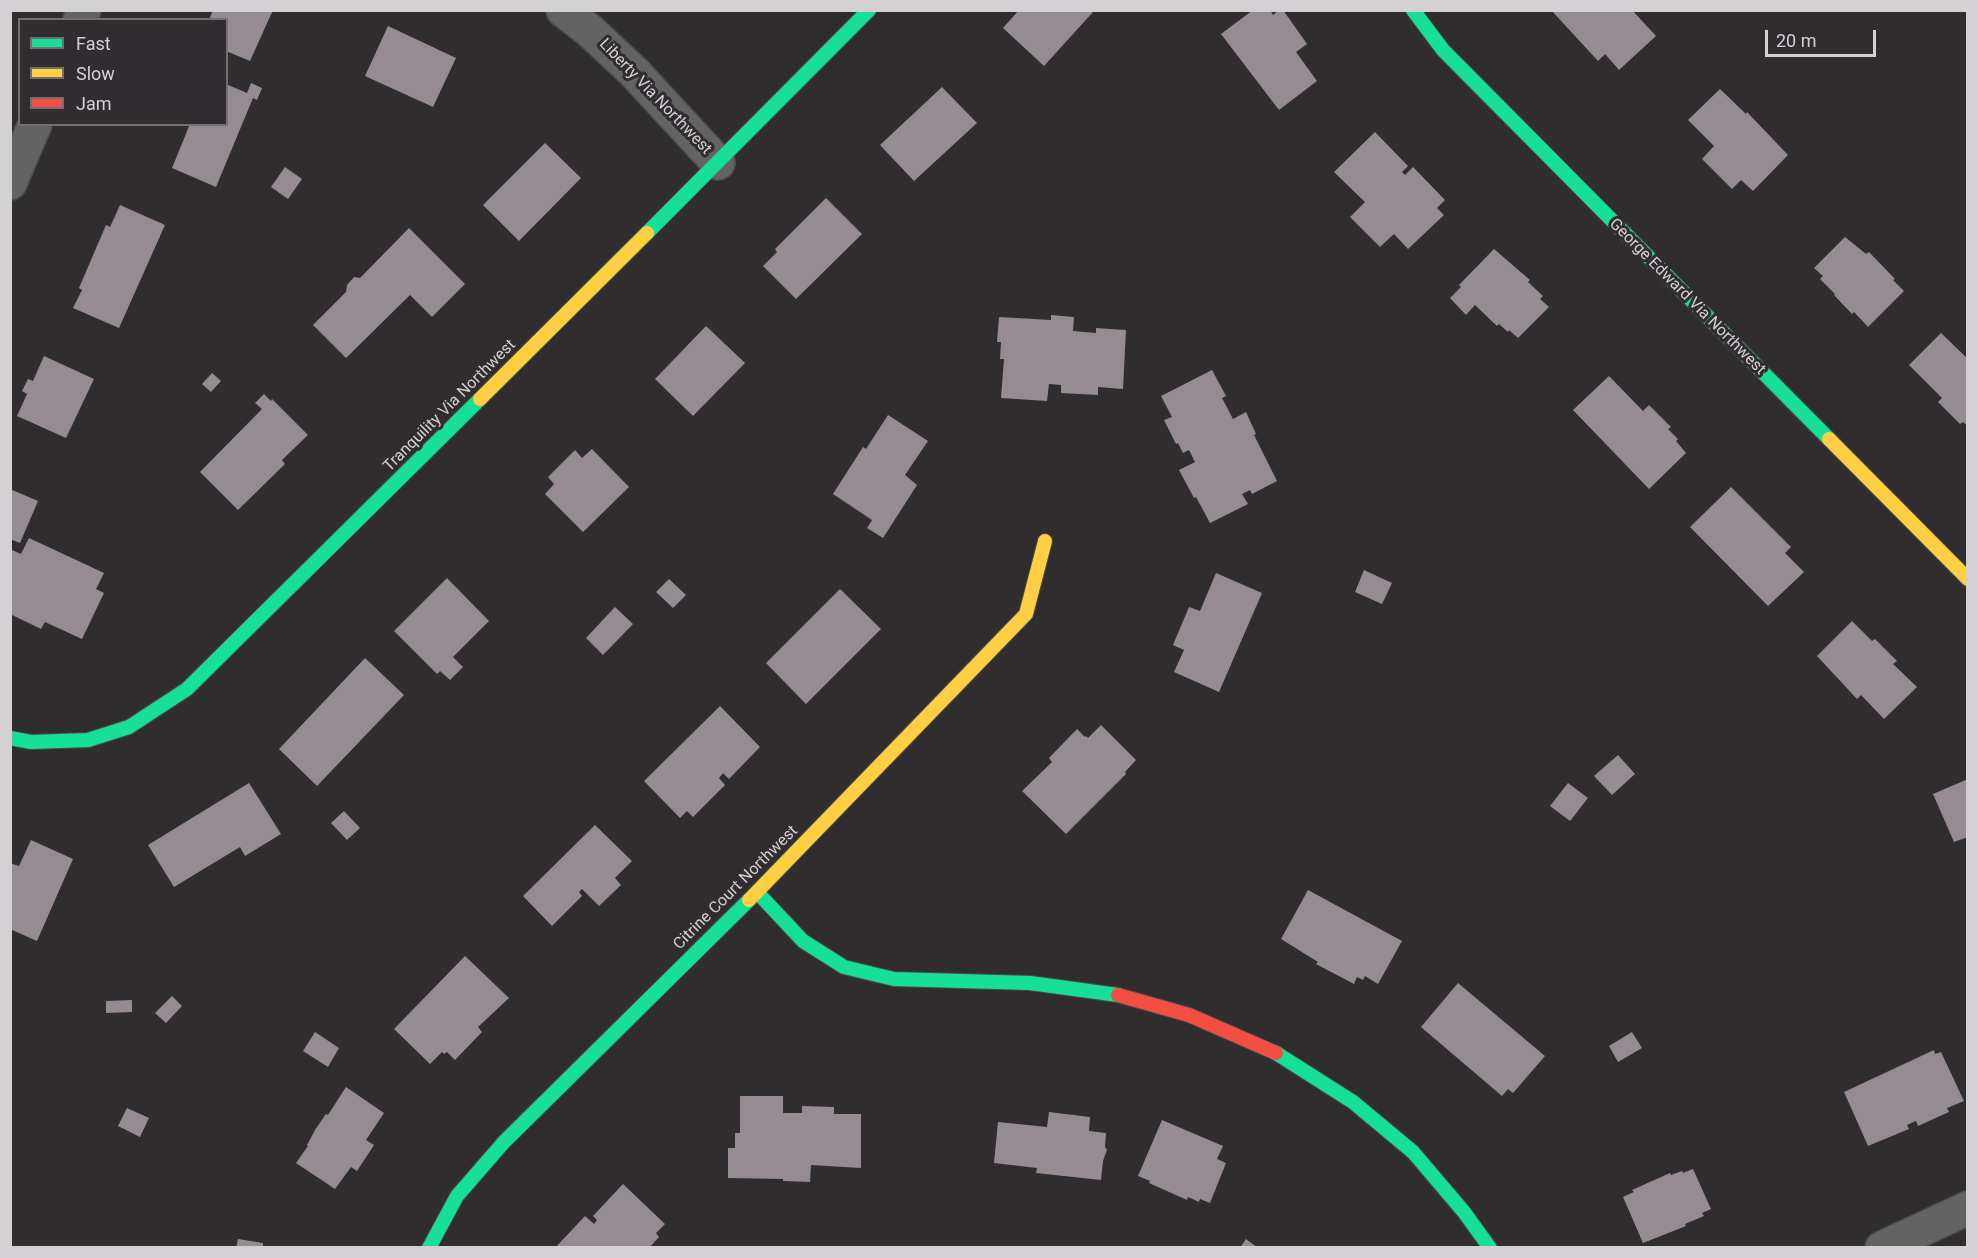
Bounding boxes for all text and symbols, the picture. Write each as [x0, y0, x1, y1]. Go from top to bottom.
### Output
legend [18, 18, 228, 126]
scale bar [1768, 18, 1879, 56]
text: 20 m [1776, 30, 1816, 51]
text: Fast [76, 33, 111, 54]
street label: Liberty Via Northwest [595, 35, 715, 159]
text: Slow [76, 63, 115, 84]
text: Jam [76, 93, 112, 114]
street label: George Edward Via Northwest [1605, 215, 1769, 379]
street label: Tranquility Via Northwest [380, 336, 520, 476]
street label: Citrine Court Northwest [670, 822, 802, 954]

